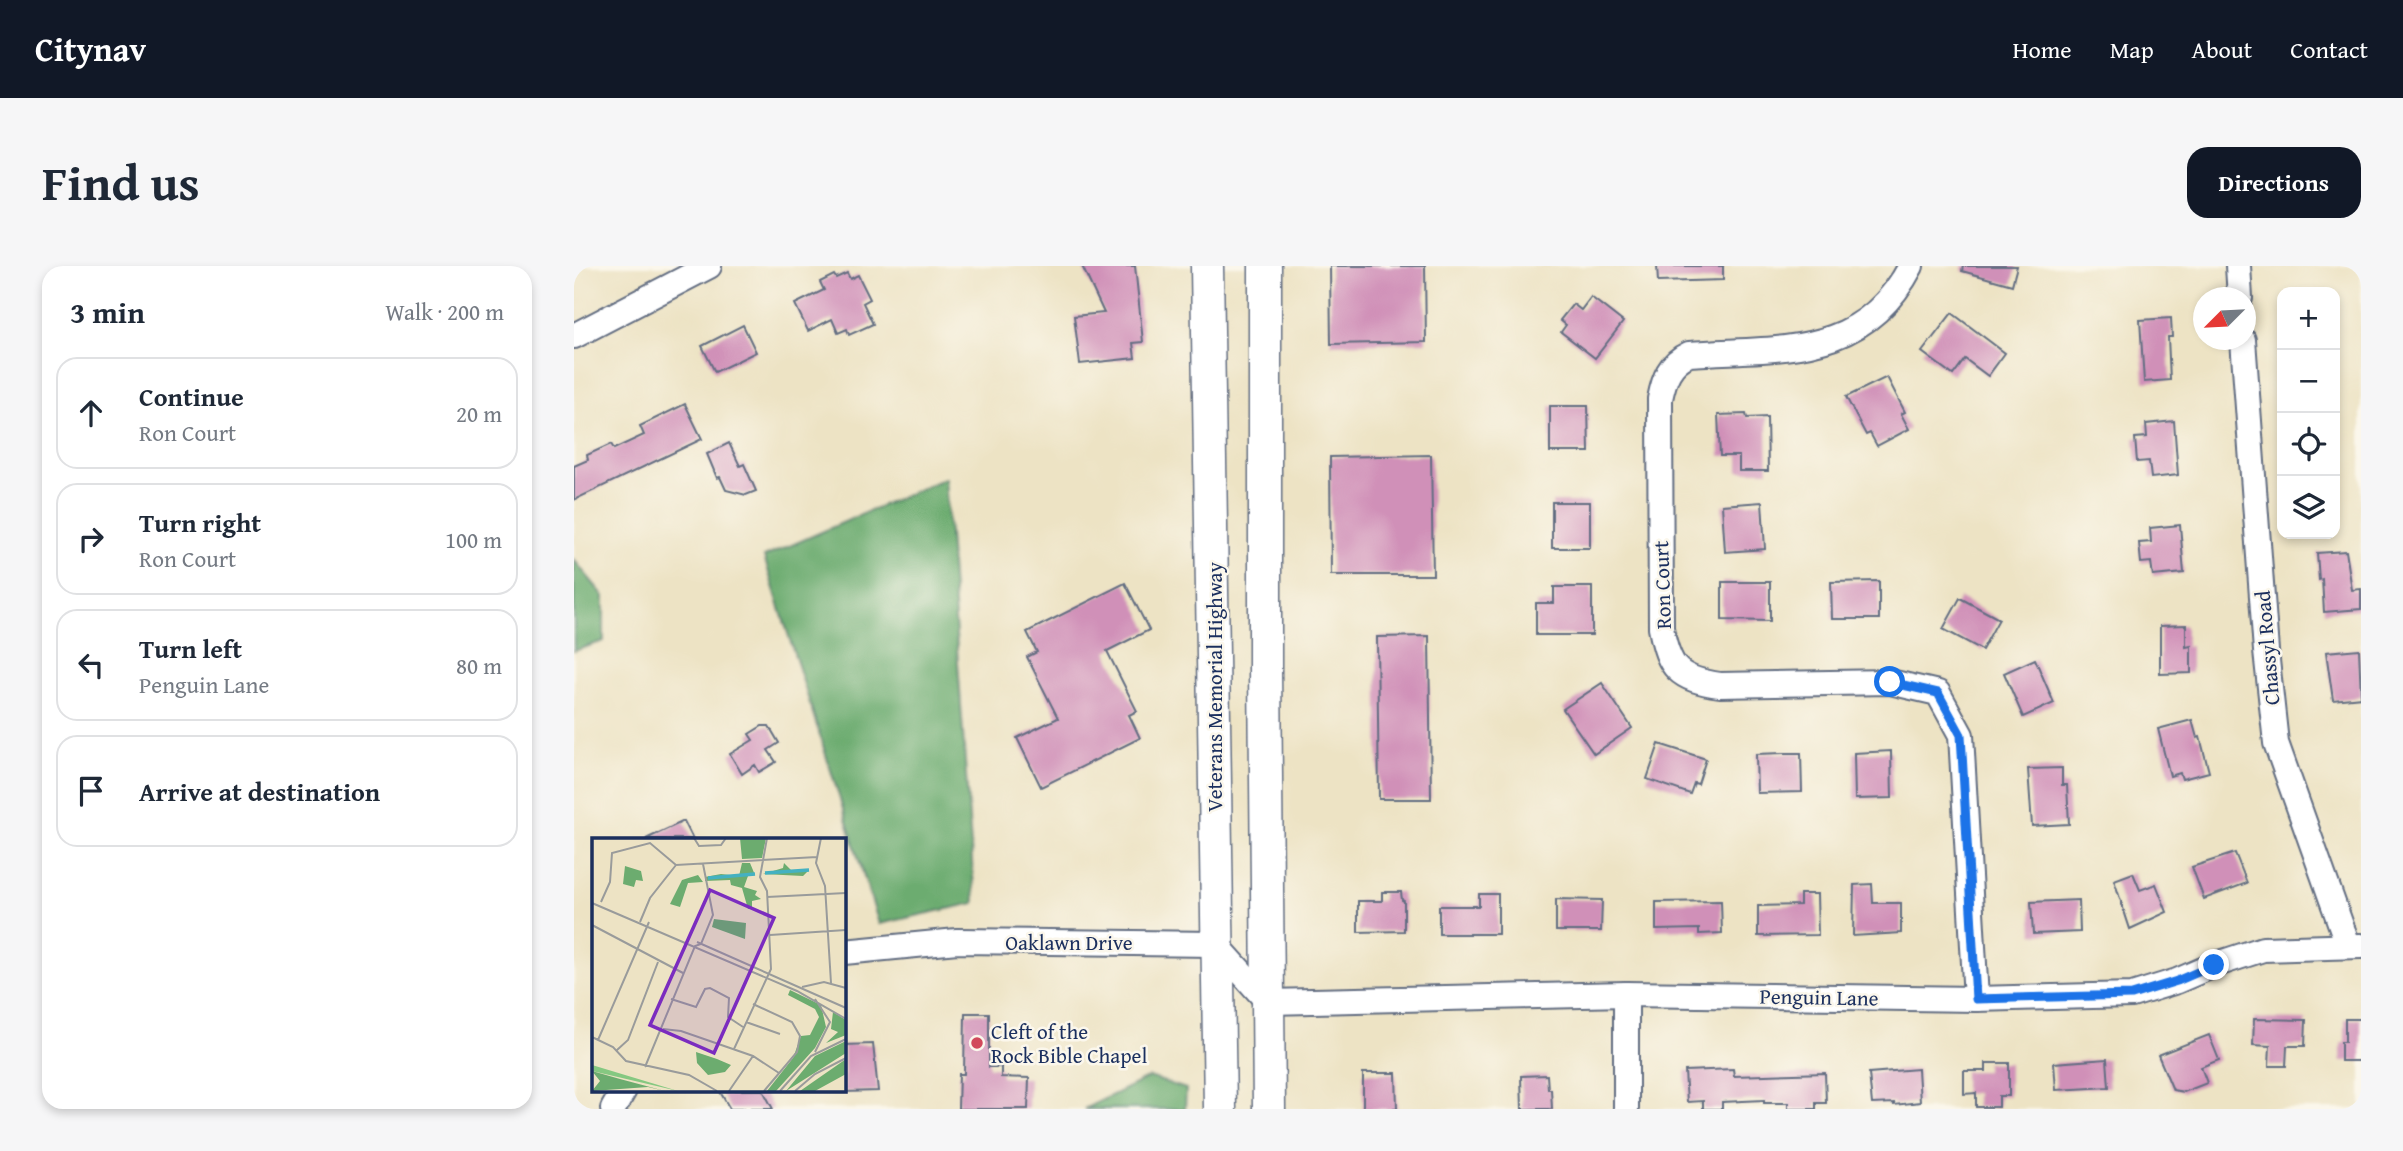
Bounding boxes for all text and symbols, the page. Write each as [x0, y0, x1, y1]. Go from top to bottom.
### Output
text: Citynav [35, 25, 146, 73]
text: Home [2013, 32, 2072, 67]
text: Map [2110, 32, 2154, 67]
text: About [2192, 32, 2252, 67]
text: Contact [2290, 32, 2368, 67]
text: Find us [42, 146, 200, 218]
button: Directions [2187, 147, 2361, 218]
north arrow [2193, 287, 2256, 350]
map controls [2277, 287, 2340, 539]
button: + [2277, 287, 2340, 350]
text: 3 min [70, 290, 145, 334]
text: Walk · 200 m [385, 295, 504, 328]
button: − [2277, 350, 2340, 413]
text: Continue [139, 377, 244, 416]
icon: ahead [72, 394, 110, 432]
text: 20 m [456, 397, 502, 430]
button: locate [2277, 413, 2340, 476]
text: Ron Court [139, 416, 236, 449]
button: layers [2277, 476, 2340, 539]
text: Turn right [139, 503, 261, 542]
icon: right [72, 520, 110, 558]
text: 100 m [445, 523, 502, 556]
street label: Ron Court [1645, 540, 1679, 630]
text: Ron Court [139, 542, 236, 575]
street label: Veterans Memorial Highway [1199, 562, 1230, 812]
street label: Chassyl Road [2246, 589, 2287, 706]
text: Turn left [139, 629, 242, 668]
icon: left [72, 646, 110, 684]
text: 80 m [456, 649, 502, 682]
route start [1874, 666, 1905, 697]
text: Penguin Lane [139, 668, 269, 701]
icon: arrive [72, 772, 110, 810]
text: Arrive at destination [139, 772, 380, 811]
inset map [592, 838, 845, 1091]
street label: Oaklawn Drive [1005, 927, 1133, 958]
route end [2198, 949, 2229, 980]
street label: Penguin Lane [1759, 980, 1879, 1014]
place label: Cleft of the Rock Bible Chapel [991, 1016, 1147, 1071]
marker: Cleft of the Rock Bible Chapel [969, 1035, 985, 1051]

